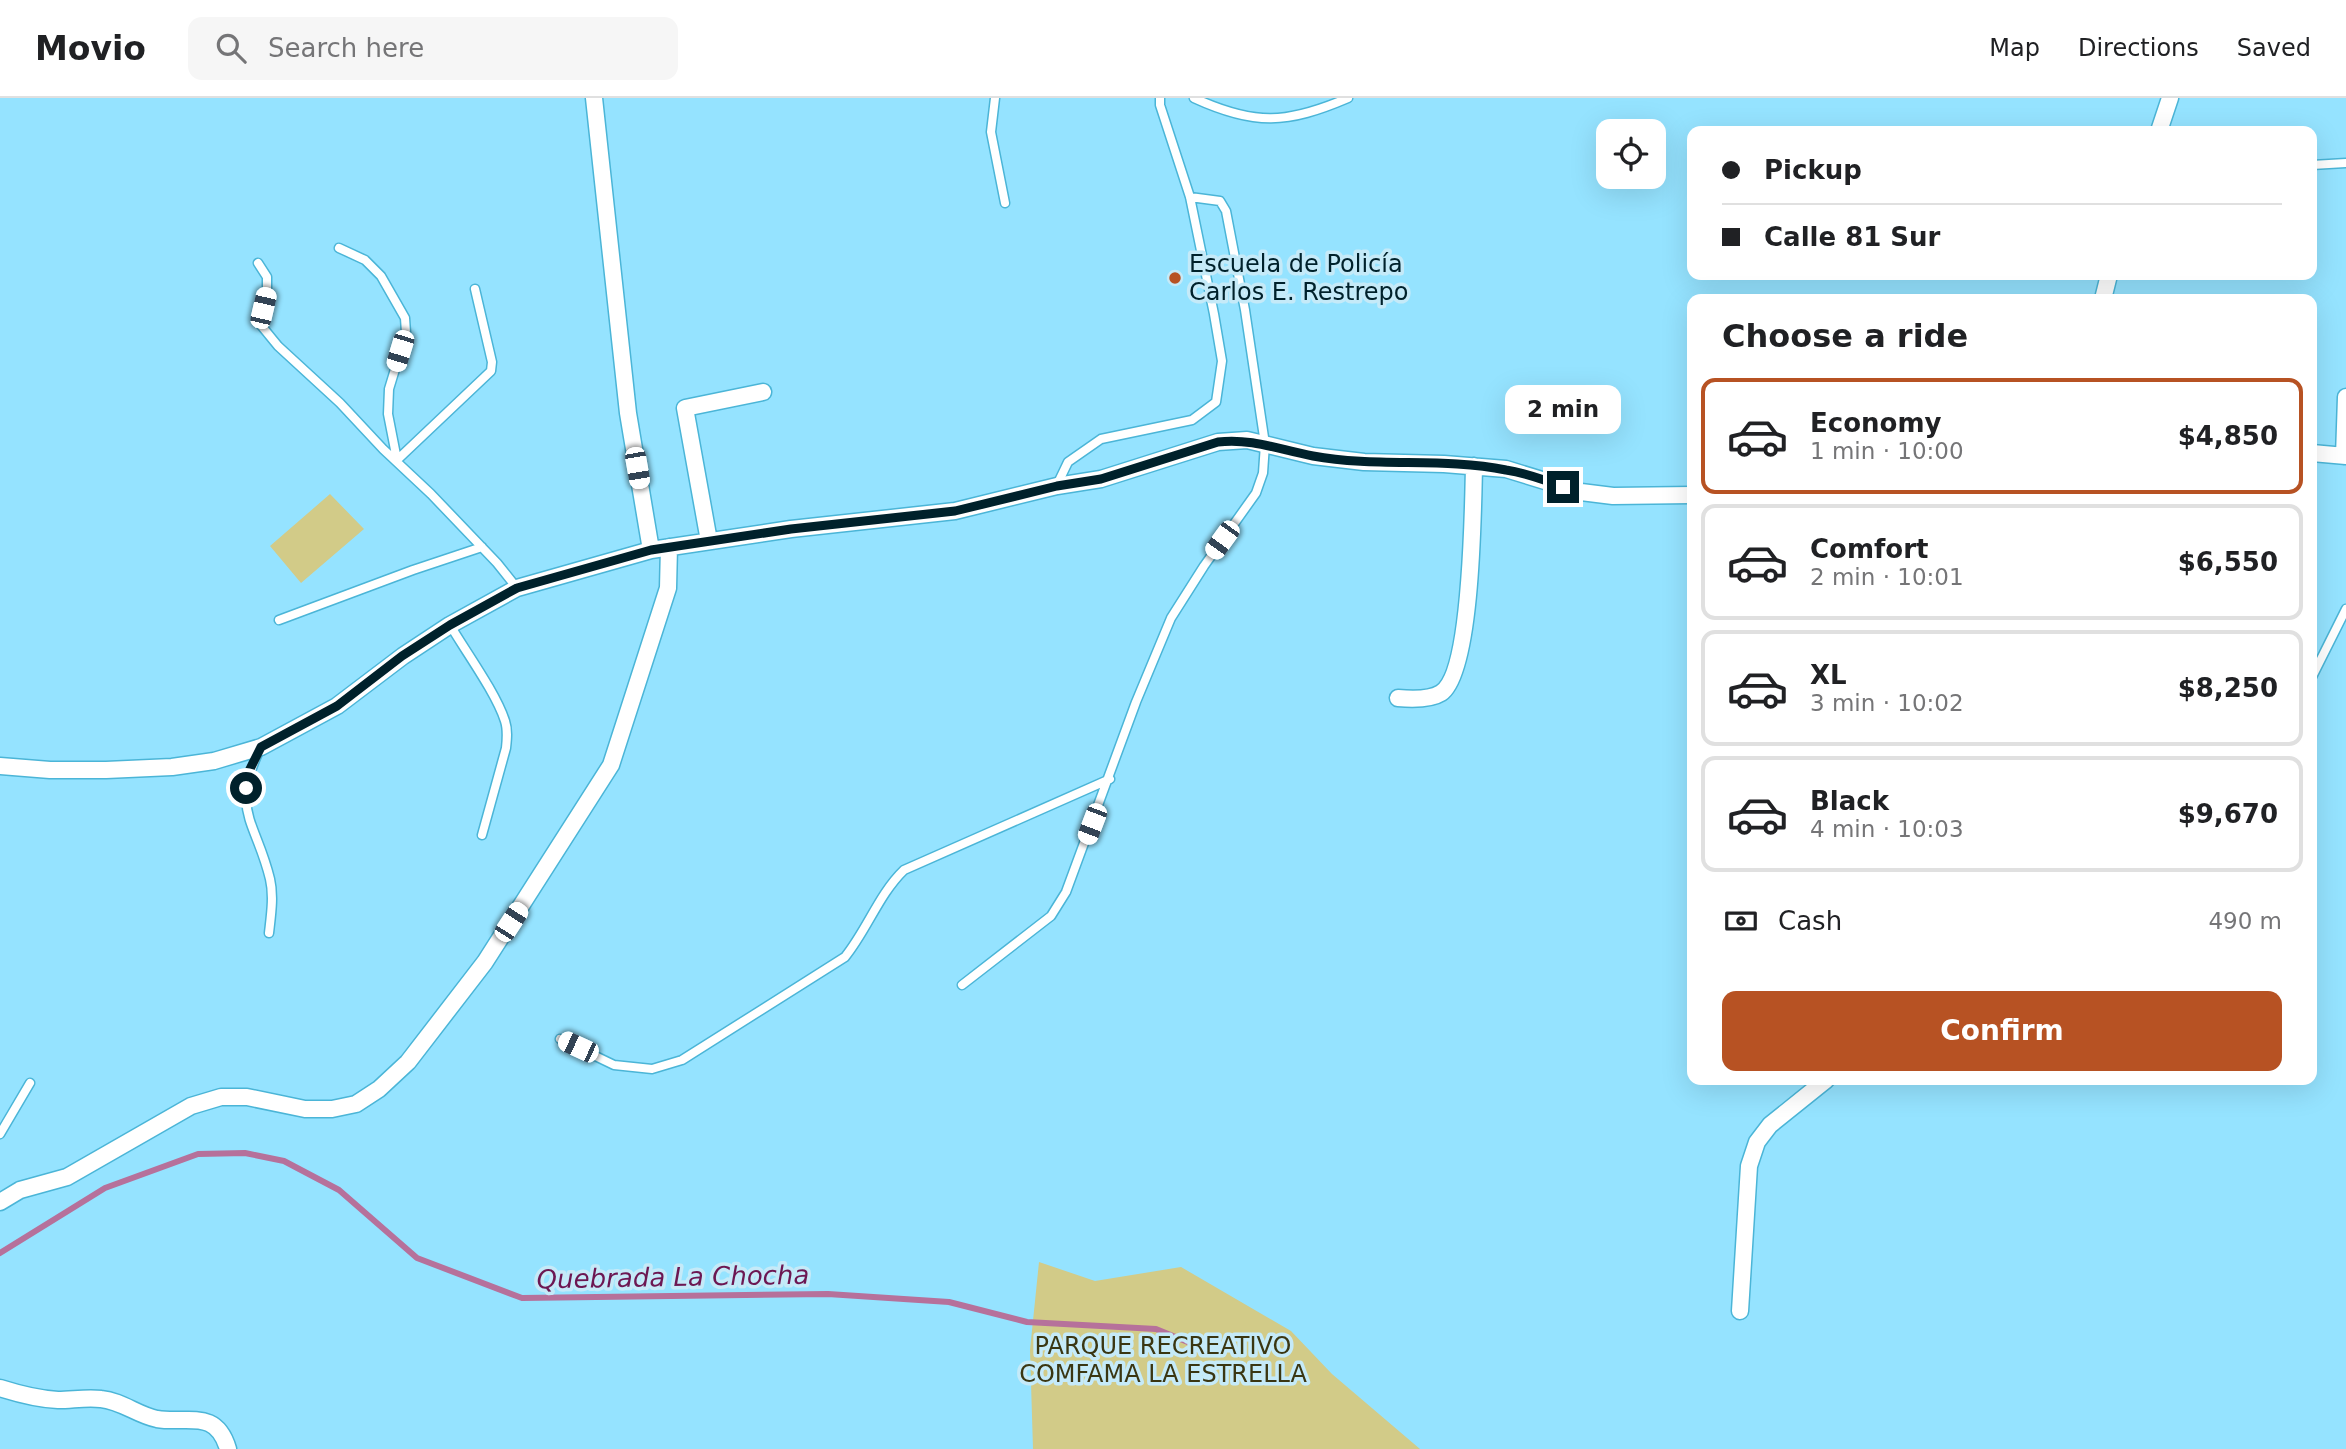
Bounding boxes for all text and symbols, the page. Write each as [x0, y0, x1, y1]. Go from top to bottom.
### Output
search box [188, 17, 678, 80]
text: Movio [35, 29, 146, 68]
icon: search [212, 29, 250, 67]
text: Search here [268, 33, 424, 63]
text: Map [1989, 34, 2040, 62]
text: Directions [2078, 34, 2199, 62]
text: Saved [2237, 34, 2311, 62]
map controls [1596, 119, 1666, 189]
button: locate [1596, 119, 1666, 189]
text: Pickup [1764, 155, 1862, 185]
text: Calle 81 Sur [1764, 222, 1940, 252]
place label: Escuela de Policía Carlos E. Restrepo [1189, 250, 1409, 306]
marker: Escuela de Policía Carlos E. Restrepo [1167, 270, 1183, 286]
car [249, 285, 278, 331]
text: Choose a ride [1722, 317, 1968, 355]
car [384, 328, 417, 374]
callout: 2 min [1505, 386, 1621, 434]
text: 2 min [1527, 396, 1599, 422]
icon: car [1726, 405, 1789, 468]
text: Economy [1810, 408, 1941, 438]
text: $4,850 [2178, 421, 2278, 451]
text: 1 min · 10:00 [1810, 438, 1964, 464]
car [624, 445, 651, 491]
route end [1547, 471, 1579, 503]
car [1202, 517, 1243, 563]
icon: car [1726, 531, 1789, 594]
text: Comfort [1810, 534, 1928, 564]
text: $6,550 [2178, 547, 2278, 577]
text: 2 min · 10:01 [1810, 564, 1964, 590]
icon: car [1726, 657, 1789, 720]
text: XL [1810, 660, 1847, 690]
text: $8,250 [2178, 673, 2278, 703]
text: 3 min · 10:02 [1810, 690, 1964, 716]
route start [230, 772, 262, 804]
icon: car [1726, 783, 1789, 846]
text: Black [1810, 786, 1889, 816]
text: $9,670 [2178, 799, 2278, 829]
car [1075, 801, 1110, 847]
text: 4 min · 10:03 [1810, 816, 1964, 842]
car [491, 899, 532, 945]
icon: cash [1722, 902, 1760, 940]
text: Cash [1778, 906, 1842, 936]
text: 490 m [2208, 908, 2282, 934]
button: Confirm [1722, 991, 2282, 1071]
car [555, 1029, 602, 1065]
water label: Quebrada La Chocha [536, 1260, 810, 1294]
park label: PARQUE RECREATIVO COMFAMA LA ESTRELLA [1019, 1332, 1307, 1388]

